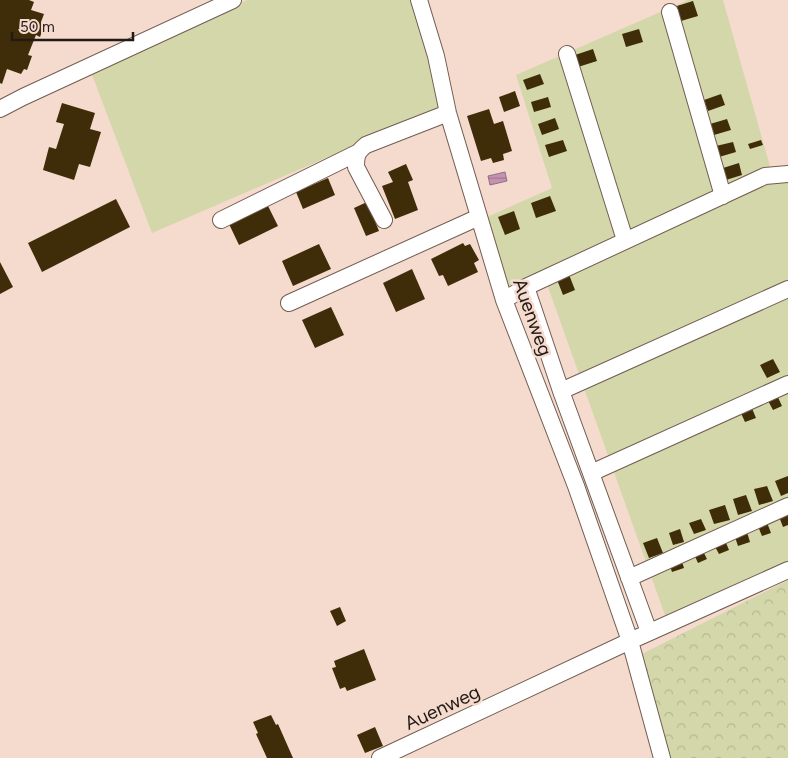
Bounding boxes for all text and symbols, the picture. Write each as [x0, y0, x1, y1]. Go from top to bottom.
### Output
scale bar [12, 10, 134, 42]
text: 50 m [20, 18, 55, 36]
street label: Auenweg [508, 275, 557, 359]
street label: Auenweg [401, 680, 484, 735]

